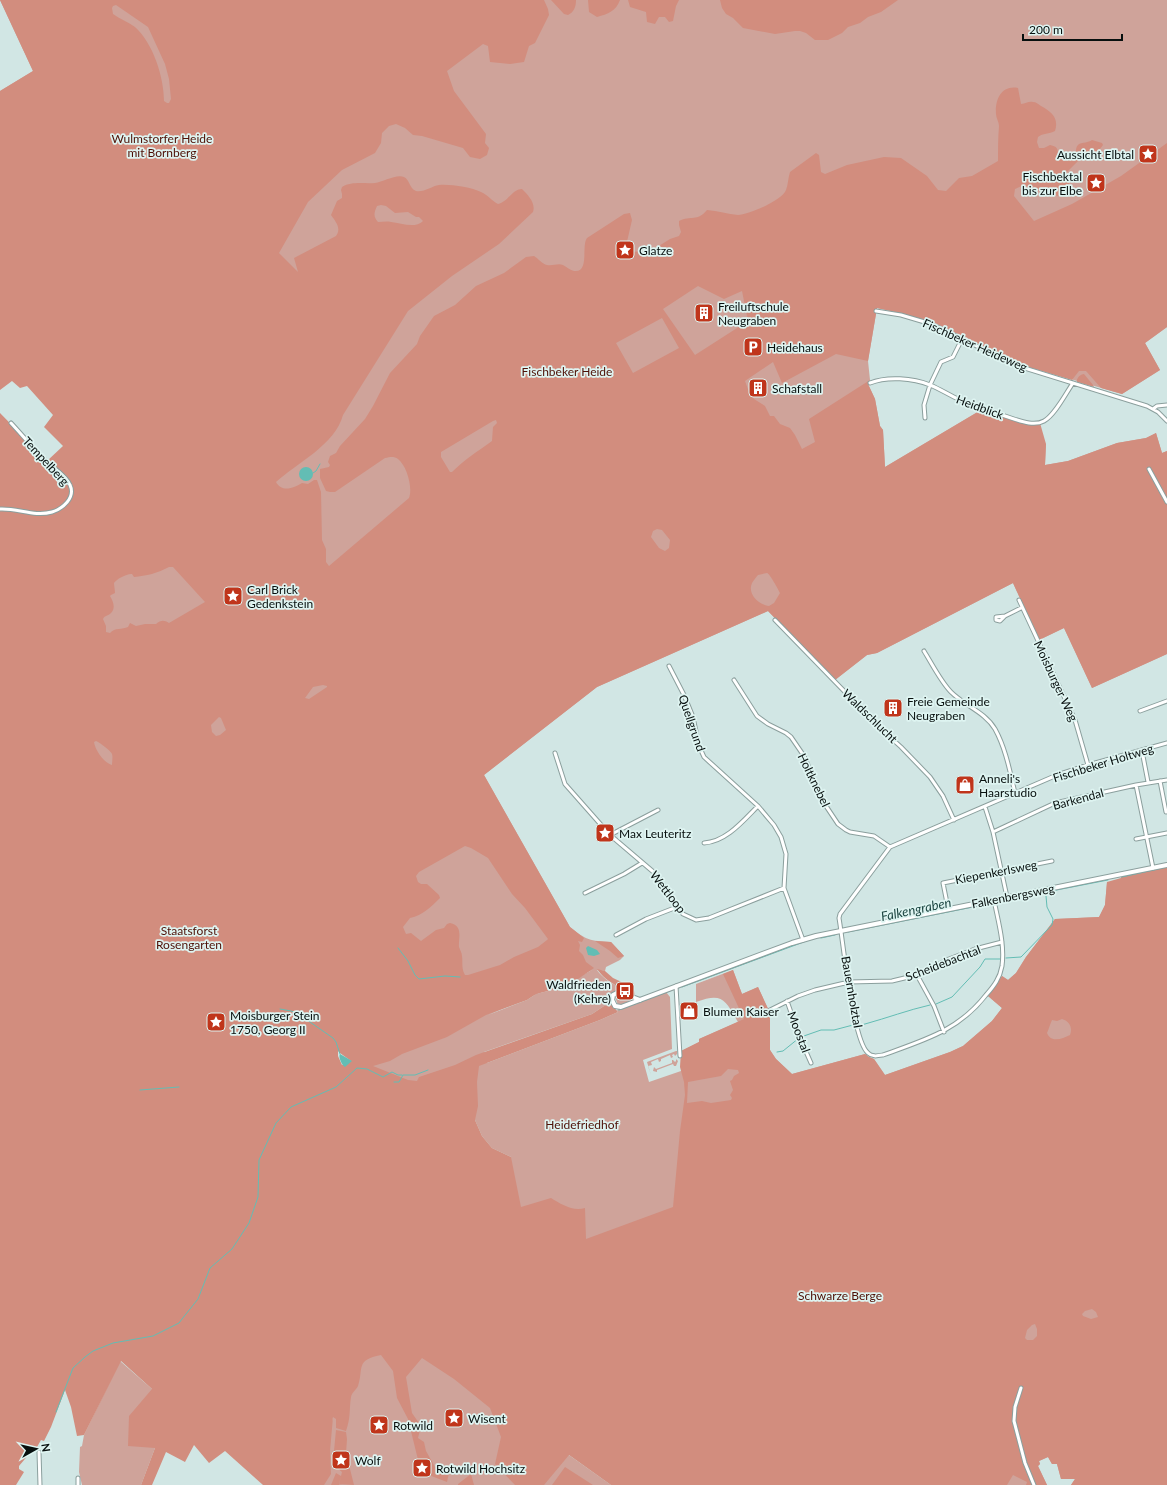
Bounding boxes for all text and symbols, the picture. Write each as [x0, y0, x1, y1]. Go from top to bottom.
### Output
scale bar [1023, 16, 1122, 42]
text: 200 m [1029, 22, 1063, 37]
park label: Wulmstorfer Heide mit Bornberg [112, 131, 212, 160]
place icon: Aussicht Elbtal [1137, 143, 1159, 165]
place label: Aussicht Elbtal [1057, 147, 1134, 162]
place label: Fischbektal bis zur Elbe [1022, 169, 1082, 198]
place icon: Fischbektal bis zur Elbe [1085, 172, 1107, 194]
place icon: Glatze [614, 239, 636, 261]
place label: Glatze [639, 243, 672, 258]
place label: Freiluftschule Neugraben [718, 299, 789, 328]
building icon: Freiluftschule Neugraben [693, 302, 715, 324]
street label: Fischbeker Heideweg [920, 315, 1030, 375]
parking icon: Heidehaus [742, 336, 764, 358]
place label: Heidehaus [767, 340, 823, 355]
park label: Fischbeker Heide [522, 364, 612, 379]
building icon: Schafstall [747, 377, 769, 399]
place label: Schafstall [772, 381, 822, 396]
street label: Heidblick [954, 392, 1007, 423]
street label: Tempelberg [20, 433, 72, 489]
place label: Carl Brick Gedenkstein [247, 582, 313, 611]
place icon: Carl Brick Gedenkstein [222, 585, 244, 607]
street label: Moisburger Weg [1031, 638, 1081, 724]
street label: Waldschlucht [839, 686, 901, 747]
street label: Quellgrund [675, 693, 709, 753]
place label: Freie Gemeinde Neugraben [907, 694, 990, 723]
building icon: Freie Gemeinde Neugraben [882, 697, 904, 719]
street label: Fischbeker Holtweg [1051, 741, 1155, 785]
street label: Holtknebel [795, 751, 833, 809]
place label: Anneli's Haarstudio [979, 771, 1037, 800]
shop icon: Anneli's Haarstudio [954, 774, 976, 796]
street label: Barkendal [1051, 785, 1105, 813]
place icon: Max Leuteritz [594, 822, 616, 844]
place label: Max Leuteritz [619, 826, 692, 841]
street label: Kiepenkerlsweg [954, 857, 1038, 887]
street label: Wettloop [647, 868, 689, 916]
street label: Falkenbergsweg [970, 881, 1056, 911]
water label: Falkengraben [879, 894, 953, 924]
park label: Staatsforst Rosengarten [156, 923, 222, 952]
street label: Scheidebachtal [903, 942, 983, 984]
street label: Bauernholztal [838, 955, 866, 1029]
place label: Waldfrieden (Kehre) [546, 977, 611, 1006]
bus stop icon: Waldfrieden (Kehre) [614, 980, 636, 1002]
shop icon: Blumen Kaiser [678, 1000, 700, 1022]
place label: Blumen Kaiser [703, 1004, 779, 1019]
place label: Moisburger Stein 1750, Georg II [230, 1008, 320, 1037]
street label: Moostal [784, 1009, 814, 1055]
place icon: Moisburger Stein 1750, Georg II [205, 1011, 227, 1033]
park label: Heidefriedhof [545, 1117, 619, 1132]
park label: Schwarze Berge [798, 1288, 882, 1303]
place icon: Wisent [443, 1407, 465, 1429]
place label: Wisent [468, 1411, 506, 1426]
place icon: Rotwild [368, 1414, 390, 1436]
place label: Rotwild [393, 1418, 433, 1433]
north arrow [16, 1429, 56, 1469]
text: N [39, 1442, 53, 1453]
place icon: Wolf [330, 1449, 352, 1471]
place label: Wolf [355, 1453, 381, 1468]
place icon: Rotwild Hochsitz [411, 1457, 433, 1479]
place label: Rotwild Hochsitz [436, 1461, 526, 1476]

